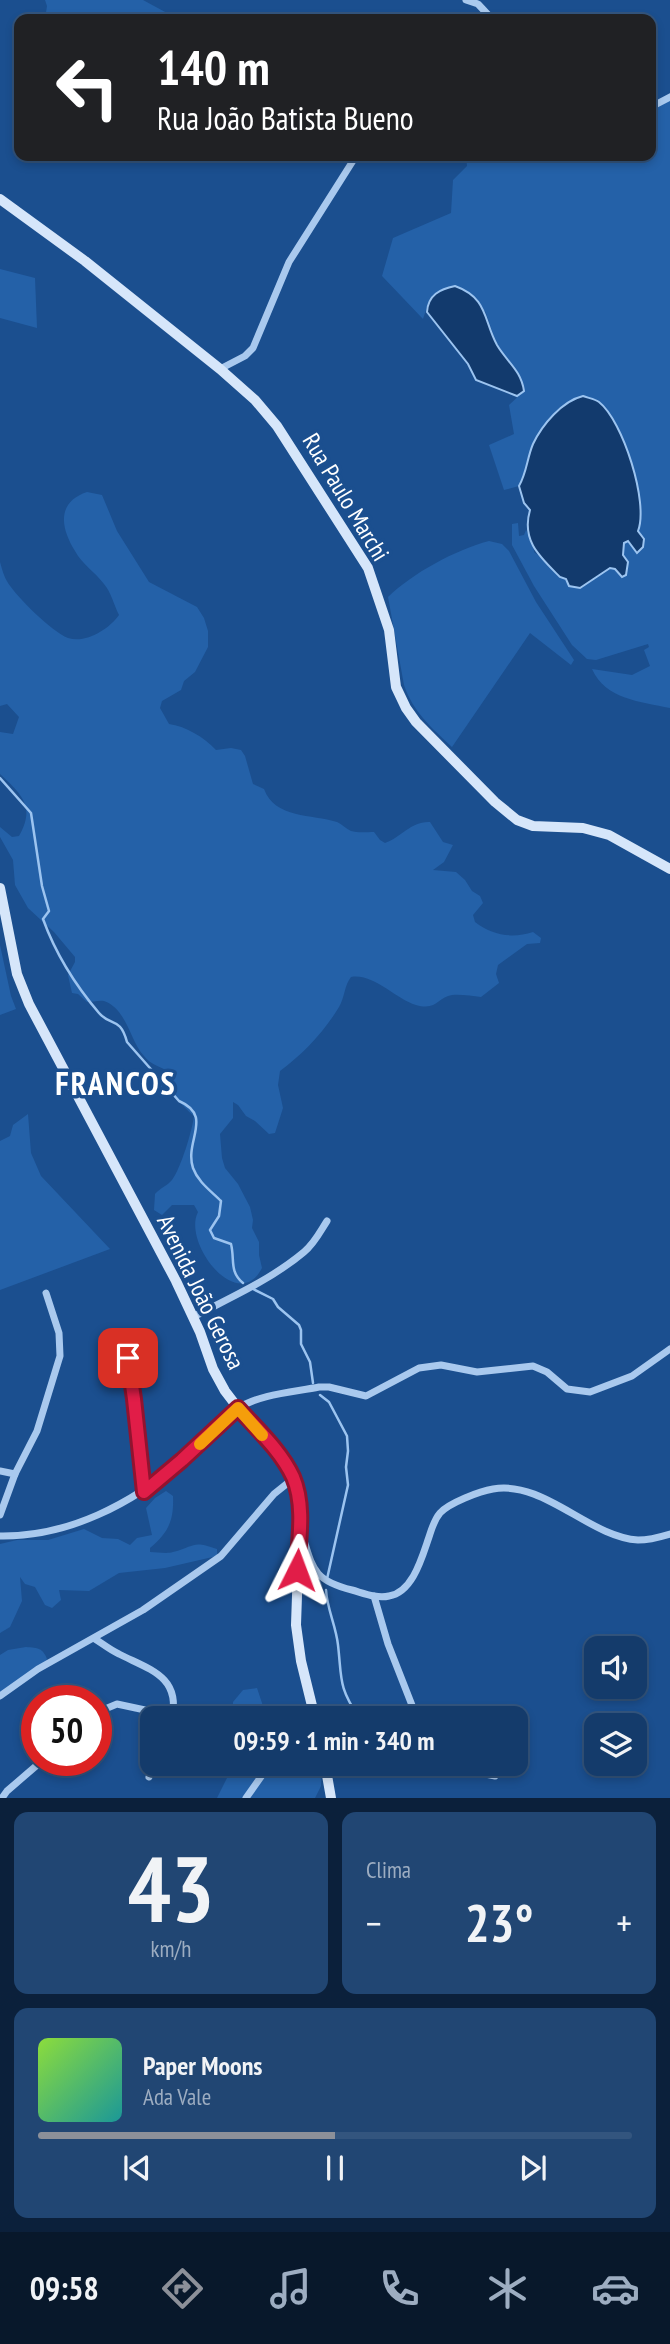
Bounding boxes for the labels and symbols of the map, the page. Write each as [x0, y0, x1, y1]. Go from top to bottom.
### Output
street label: Rua Paulo Marchi [296, 427, 396, 567]
district label: FRANCOS [55, 1062, 177, 1104]
street label: Avenida João Gerosa [150, 1210, 252, 1374]
pin [98, 1328, 158, 1388]
position arrow [260, 1533, 334, 1607]
speed limit sign: 50 [21, 1685, 112, 1776]

